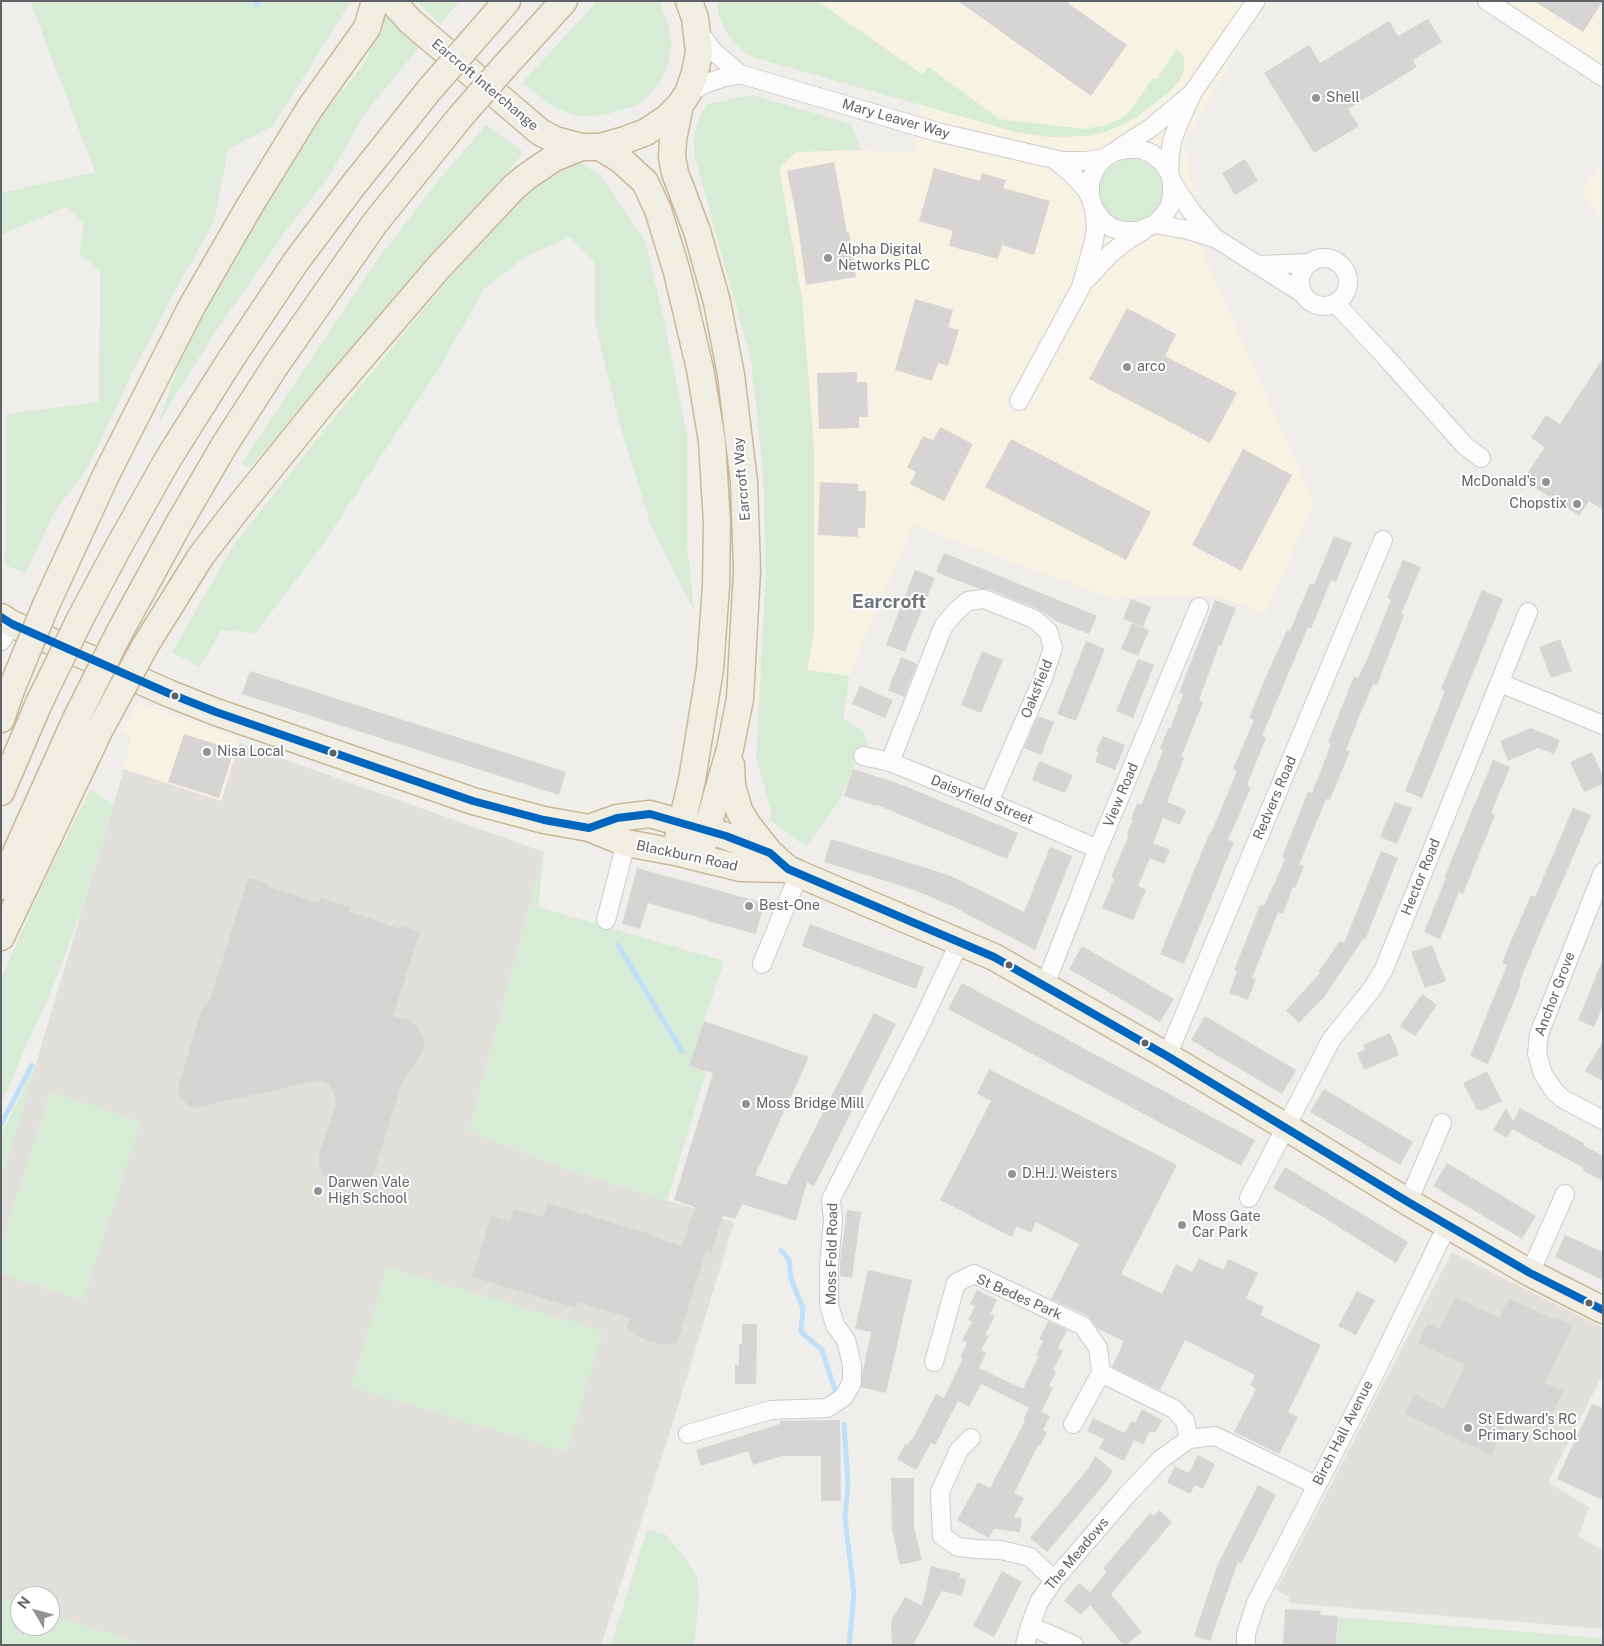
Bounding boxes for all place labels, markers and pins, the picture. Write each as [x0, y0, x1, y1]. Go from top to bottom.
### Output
place label: Shell [1326, 90, 1360, 106]
marker: Shell [1310, 92, 1322, 104]
place label: Alpha Digital Networks PLC [838, 242, 930, 274]
marker: Alpha Digital Networks PLC [822, 252, 834, 264]
place label: arco [1137, 359, 1166, 375]
marker: arco [1121, 361, 1133, 373]
place label: McDonald's [1461, 474, 1536, 490]
marker: McDonald's [1540, 476, 1552, 488]
place label: Chopstix [1509, 496, 1567, 512]
marker: Chopstix [1571, 498, 1583, 510]
unlabelled marker [170, 691, 180, 701]
place label: Nisa Local [217, 744, 285, 760]
marker: Nisa Local [201, 746, 213, 758]
unlabelled marker [328, 748, 338, 758]
place label: Best-One [759, 898, 820, 914]
marker: Best-One [743, 900, 755, 912]
unlabelled marker [1004, 960, 1014, 970]
unlabelled marker [1140, 1038, 1150, 1048]
place label: Moss Bridge Mill [756, 1096, 864, 1112]
marker: Moss Bridge Mill [740, 1098, 752, 1110]
place label: D.H.J. Weisters [1022, 1166, 1117, 1182]
marker: D.H.J. Weisters [1006, 1168, 1018, 1180]
place label: Darwen Vale High School [328, 1175, 410, 1208]
marker: Darwen Vale High School [312, 1185, 324, 1197]
place label: Moss Gate Car Park [1192, 1209, 1261, 1242]
marker: Moss Gate Car Park [1176, 1219, 1188, 1231]
unlabelled marker [1584, 1298, 1594, 1308]
place label: St Edward's RC Primary School [1478, 1412, 1577, 1444]
marker: St Edward's RC Primary School [1462, 1422, 1474, 1434]

